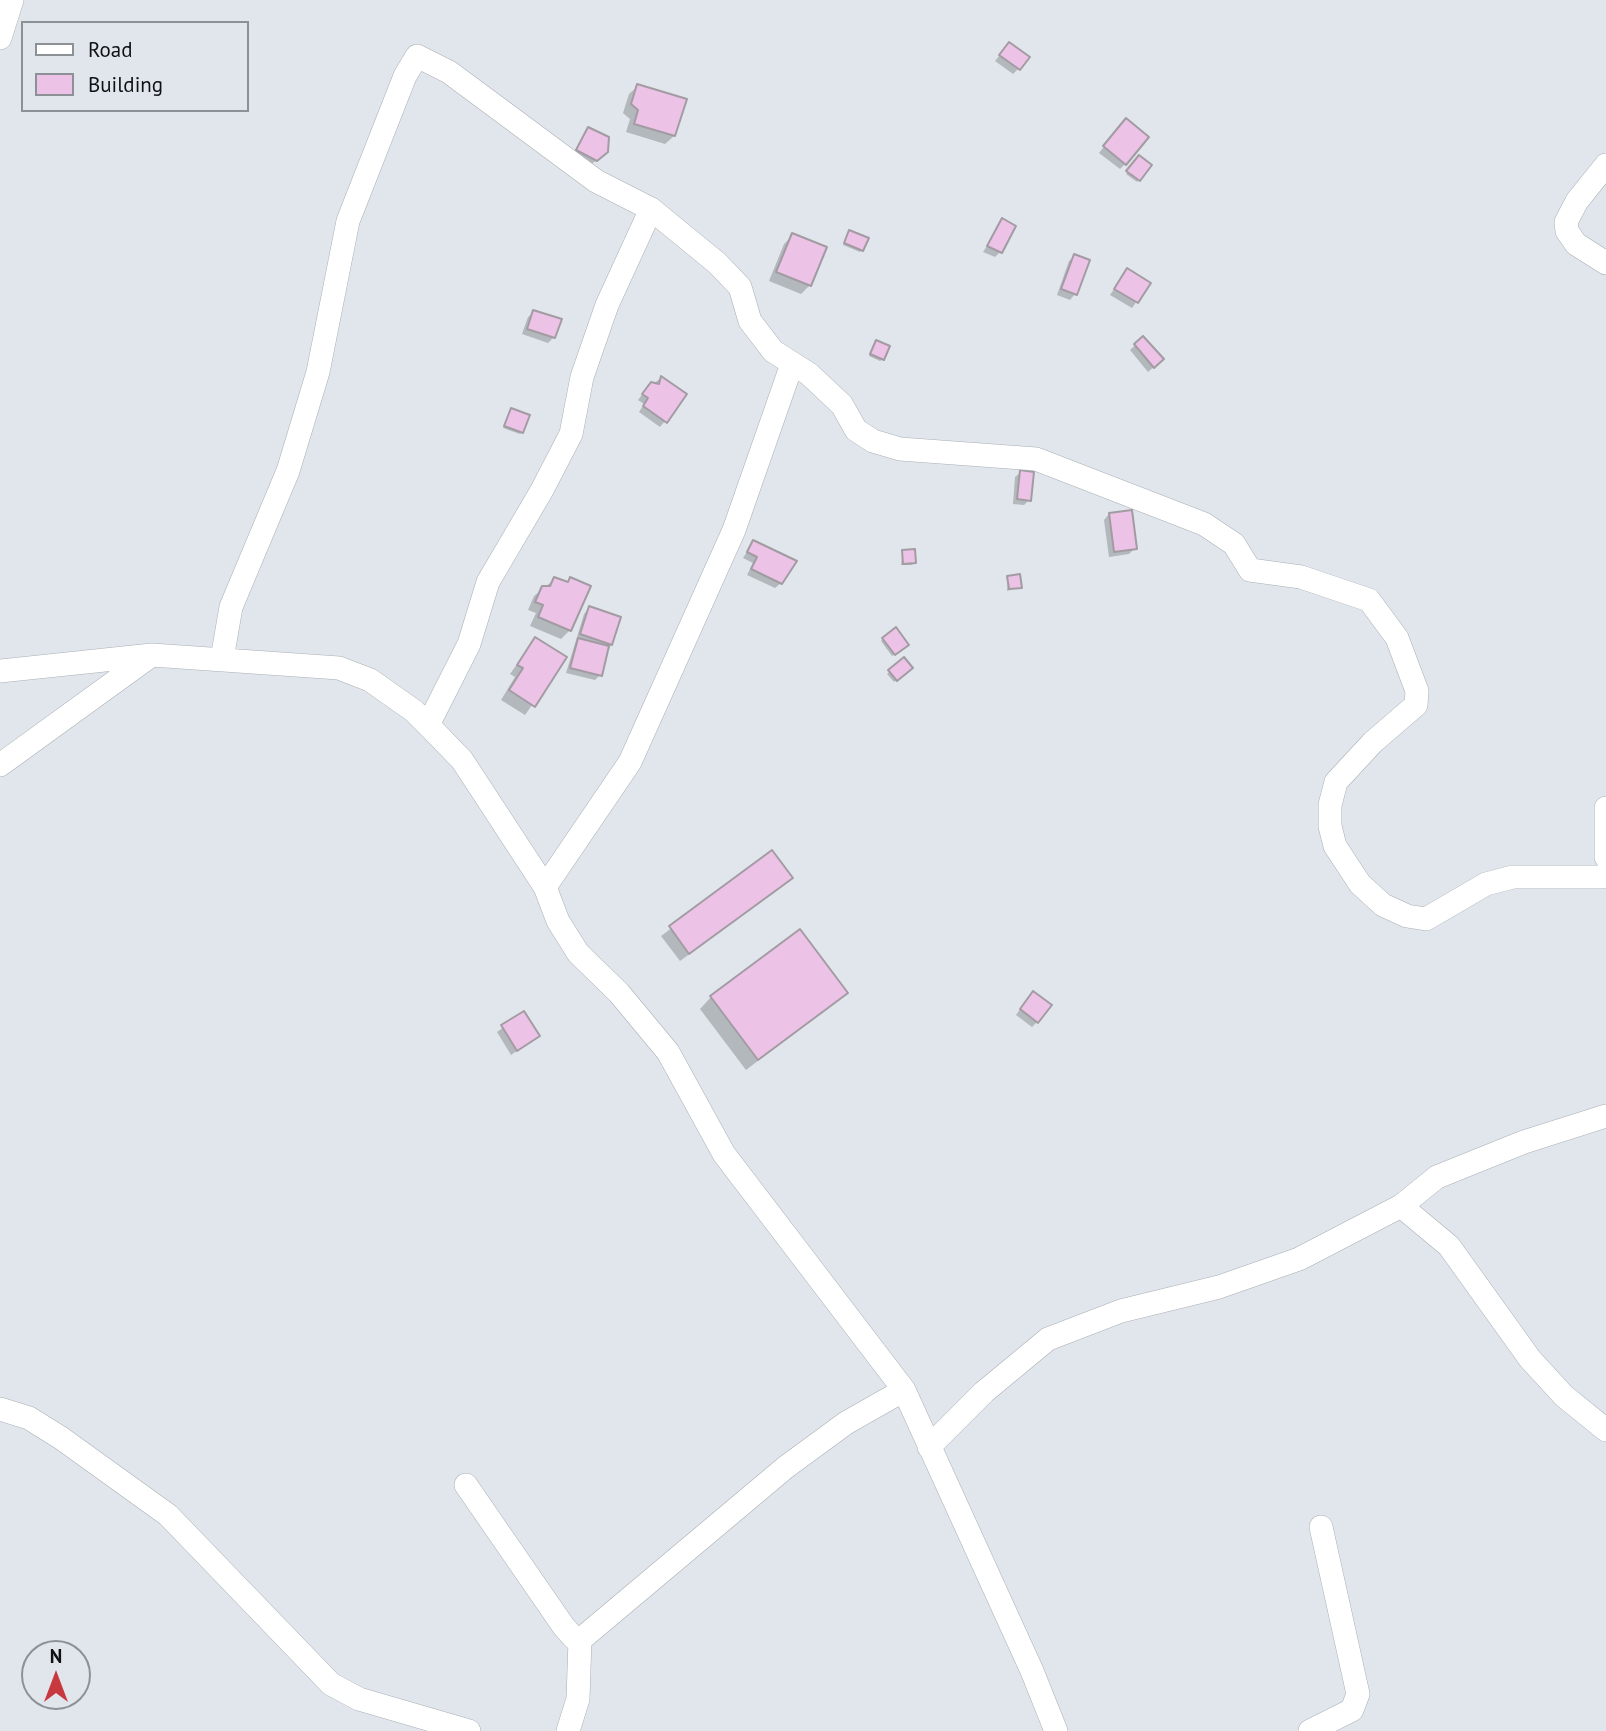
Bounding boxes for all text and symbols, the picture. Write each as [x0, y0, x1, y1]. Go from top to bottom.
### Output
legend [21, 21, 248, 112]
text: Road [88, 36, 132, 63]
text: Building [88, 71, 163, 98]
north arrow [21, 1640, 91, 1710]
text: N [50, 1644, 62, 1668]

